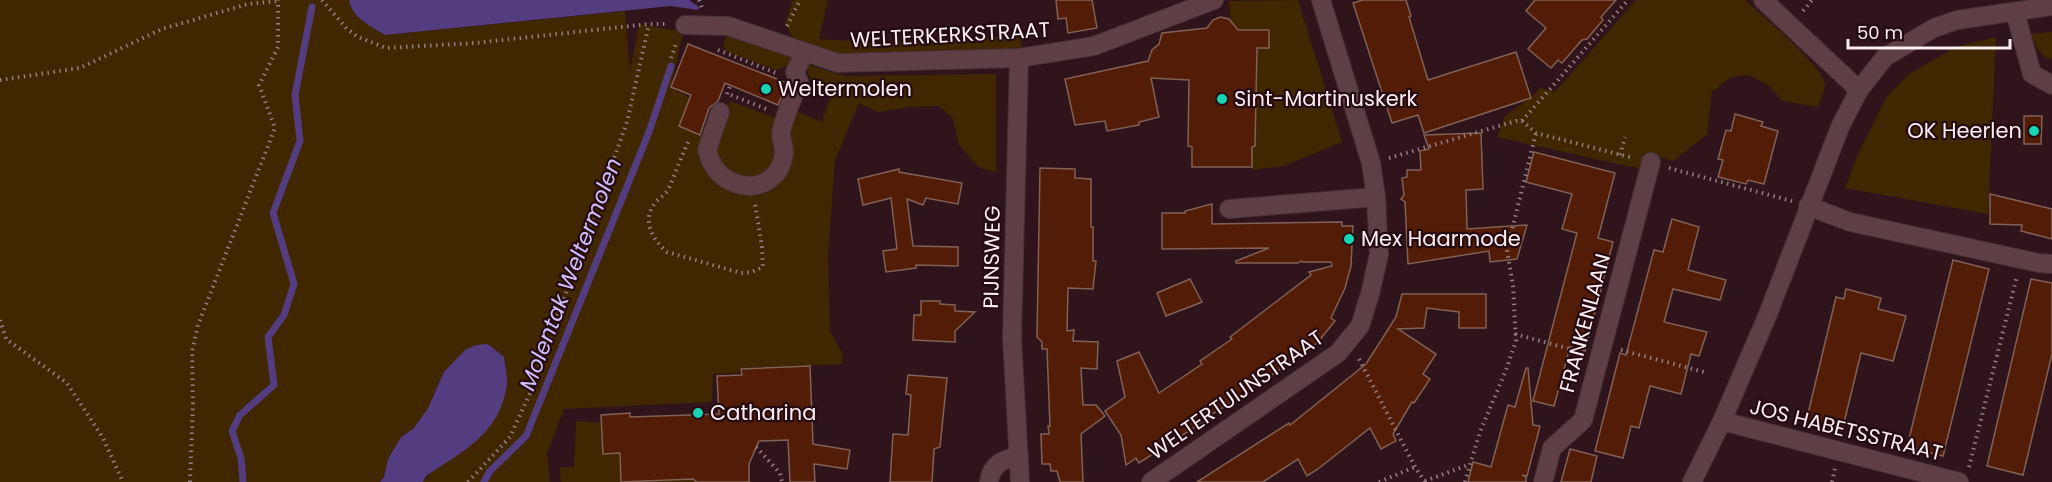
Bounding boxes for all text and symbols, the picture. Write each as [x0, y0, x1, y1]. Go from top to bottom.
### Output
scale bar [1848, 12, 2010, 50]
street label: WELTERKERKSTRAAT [849, 15, 1051, 54]
text: 50 m [1857, 20, 1903, 45]
place label: Weltermolen [778, 74, 912, 103]
marker: Weltermolen [759, 82, 773, 96]
place label: Sint-Martinuskerk [1234, 84, 1418, 113]
marker: Sint-Martinuskerk [1215, 92, 1229, 106]
place label: OK Heerlen [1907, 116, 2022, 145]
marker: OK Heerlen [2027, 124, 2041, 138]
water label: Molentak Weltermolen [512, 153, 629, 395]
street label: PIJNSWEG [976, 205, 1007, 309]
place label: Mex Haarmode [1361, 224, 1521, 253]
marker: Mex Haarmode [1342, 232, 1356, 246]
street label: FRANKENLAAN [1552, 250, 1617, 395]
street label: WELTERTUIJNSTRAAT [1142, 323, 1329, 466]
street label: JOS HABETSSTRAAT [1747, 392, 1946, 468]
place label: Catharina [710, 398, 816, 427]
marker: Catharina [691, 406, 705, 420]

